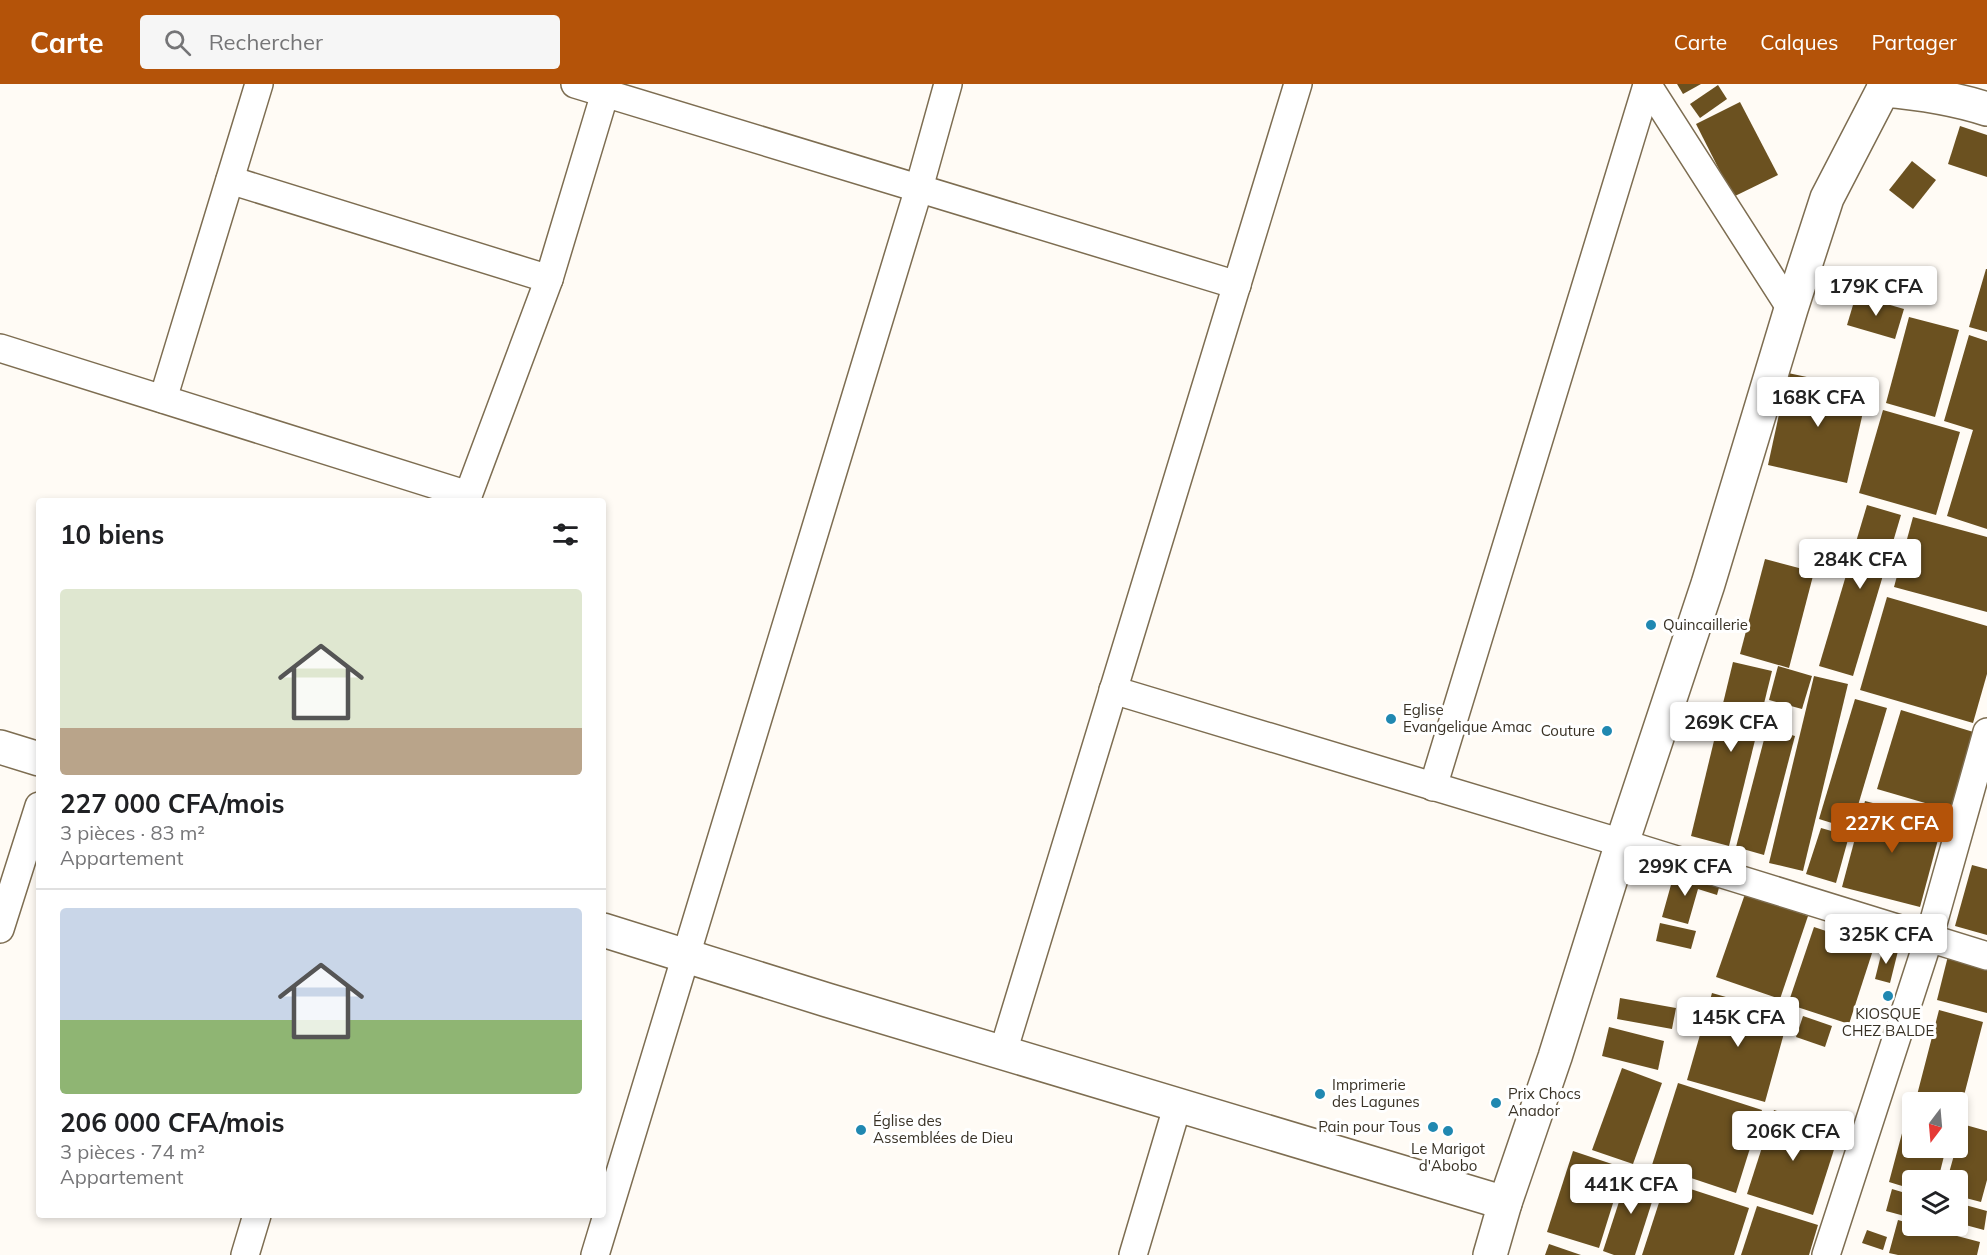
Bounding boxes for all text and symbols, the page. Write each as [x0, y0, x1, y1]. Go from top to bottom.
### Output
search box [140, 15, 560, 69]
text: Carte [30, 25, 104, 60]
icon: search [161, 26, 194, 59]
text: Rechercher [209, 28, 323, 56]
text: Carte [1674, 29, 1727, 55]
text: Calques [1760, 29, 1838, 55]
text: Partager [1871, 29, 1957, 55]
pin: 179K CFA [1814, 266, 1938, 317]
text: 179K CFA [1829, 273, 1923, 298]
pin: 168K CFA [1756, 377, 1880, 428]
text: 168K CFA [1771, 384, 1865, 409]
text: 10 biens [60, 518, 164, 551]
icon: filters [549, 518, 582, 551]
pin: 284K CFA [1798, 539, 1922, 590]
text: 284K CFA [1813, 546, 1907, 571]
place label: Quincaillerie [1663, 615, 1748, 634]
marker: Quincaillerie [1644, 618, 1658, 632]
icon: home [267, 628, 375, 736]
place label: Eglise Evangelique Amac [1403, 700, 1532, 736]
pin: 269K CFA [1669, 702, 1793, 753]
text: 269K CFA [1684, 709, 1778, 734]
marker: Eglise Evangelique Amac [1384, 712, 1398, 726]
place label: Couture [1541, 721, 1595, 740]
marker: Couture [1600, 724, 1614, 738]
text: 227 000 CFA/mois [60, 787, 285, 820]
pin: 227K CFA [1830, 803, 1954, 854]
text: 227K CFA [1845, 810, 1939, 835]
text: 3 pièces · 83 m² [60, 820, 205, 845]
text: Appartement [60, 845, 183, 870]
pin: 299K CFA [1623, 846, 1747, 897]
text: 299K CFA [1638, 853, 1732, 878]
pin: 325K CFA [1824, 914, 1948, 965]
text: 325K CFA [1839, 921, 1933, 946]
icon: home [267, 947, 375, 1055]
marker: KIOSQUE CHEZ BALDE [1881, 989, 1895, 1003]
pin: 145K CFA [1676, 997, 1800, 1048]
text: 145K CFA [1691, 1004, 1785, 1029]
place label: KIOSQUE CHEZ BALDE [1842, 1004, 1935, 1040]
place label: Imprimerie des Lagunes [1332, 1075, 1420, 1111]
place label: Prix Chocs Anador [1508, 1084, 1581, 1120]
marker: Imprimerie des Lagunes [1313, 1087, 1327, 1101]
north arrow [1902, 1092, 1968, 1158]
map controls [1902, 1092, 1968, 1236]
marker: Prix Chocs Anador [1489, 1096, 1503, 1110]
text: 206 000 CFA/mois [60, 1106, 285, 1139]
place label: Église des Assemblées de Dieu [873, 1111, 1013, 1147]
pin: 206K CFA [1731, 1111, 1855, 1162]
place label: Pain pour Tous [1318, 1117, 1421, 1136]
text: 206K CFA [1746, 1118, 1840, 1143]
marker: Pain pour Tous [1426, 1120, 1440, 1134]
marker: Église des Assemblées de Dieu [854, 1123, 868, 1137]
marker: Le Marigot d'Abobo [1441, 1124, 1455, 1138]
text: 3 pièces · 74 m² [60, 1139, 205, 1164]
place label: Le Marigot d'Abobo [1411, 1139, 1485, 1175]
text: Appartement [60, 1164, 183, 1189]
pin: 441K CFA [1569, 1164, 1693, 1215]
button: layers [1902, 1170, 1968, 1236]
text: 441K CFA [1584, 1171, 1678, 1196]

